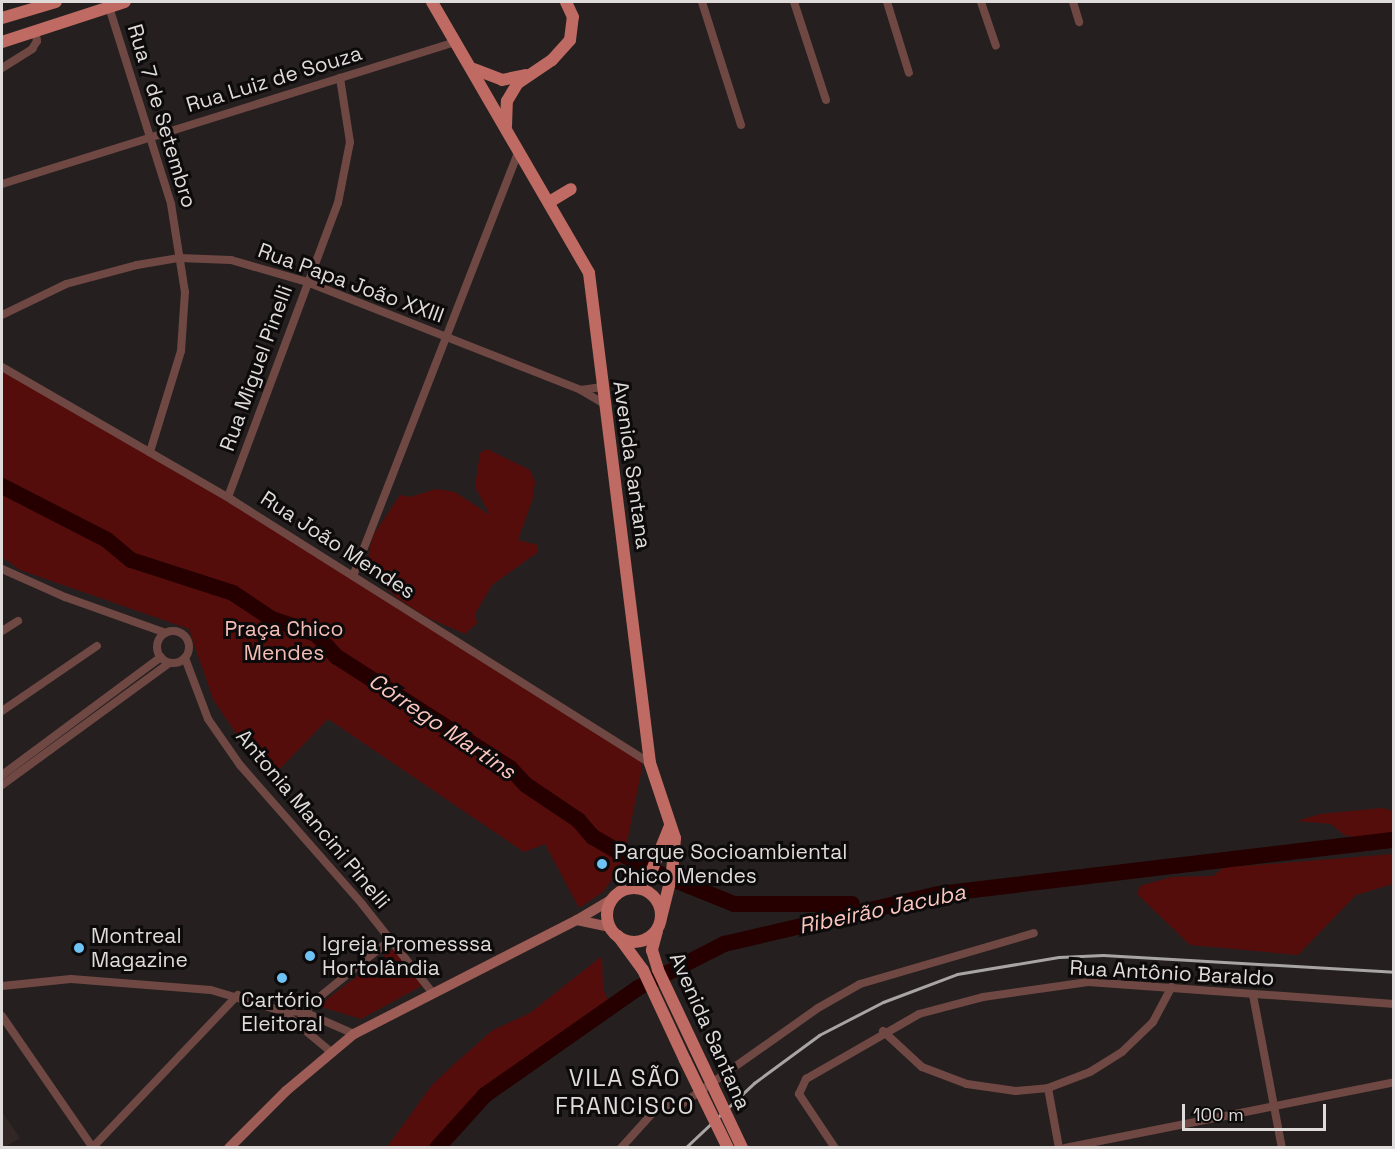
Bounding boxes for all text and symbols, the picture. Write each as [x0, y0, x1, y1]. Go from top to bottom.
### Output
street label: Rua 7 de Setembro [122, 21, 202, 211]
street label: Rua Luiz de Souza [183, 40, 365, 118]
street label: Rua Papa João XXIII [254, 238, 448, 328]
street label: Rua Miguel Pinelli [214, 282, 298, 454]
street label: Avenida Santana [608, 379, 656, 551]
street label: Rua João Mendes [256, 486, 420, 604]
park label: Praça Chico Mendes [224, 616, 344, 666]
water label: Córrego Martins [364, 667, 520, 785]
street label: Antonia Mancini Pinelli [231, 724, 395, 914]
place label: Parque Socioambiental Chico Mendes [614, 839, 847, 889]
marker: Parque Socioambiental Chico Mendes [595, 857, 609, 871]
water label: Ribeirão Jacuba [796, 878, 968, 940]
place label: Montreal Magazine [91, 923, 188, 973]
place label: Igreja Promesssa Hortolândia [322, 931, 492, 981]
marker: Montreal Magazine [72, 941, 86, 955]
marker: Igreja Promesssa Hortolândia [303, 949, 317, 963]
street label: Avenida Santana [664, 949, 756, 1113]
street label: Rua Antônio Baraldo [1069, 955, 1275, 991]
marker: Cartório Eleitoral [275, 971, 289, 985]
place label: Cartório Eleitoral [241, 987, 323, 1037]
district label: VILA SÃO FRANCISCO [555, 1064, 695, 1120]
scale bar [1185, 1092, 1329, 1130]
text: 100 m [1193, 1103, 1244, 1126]

